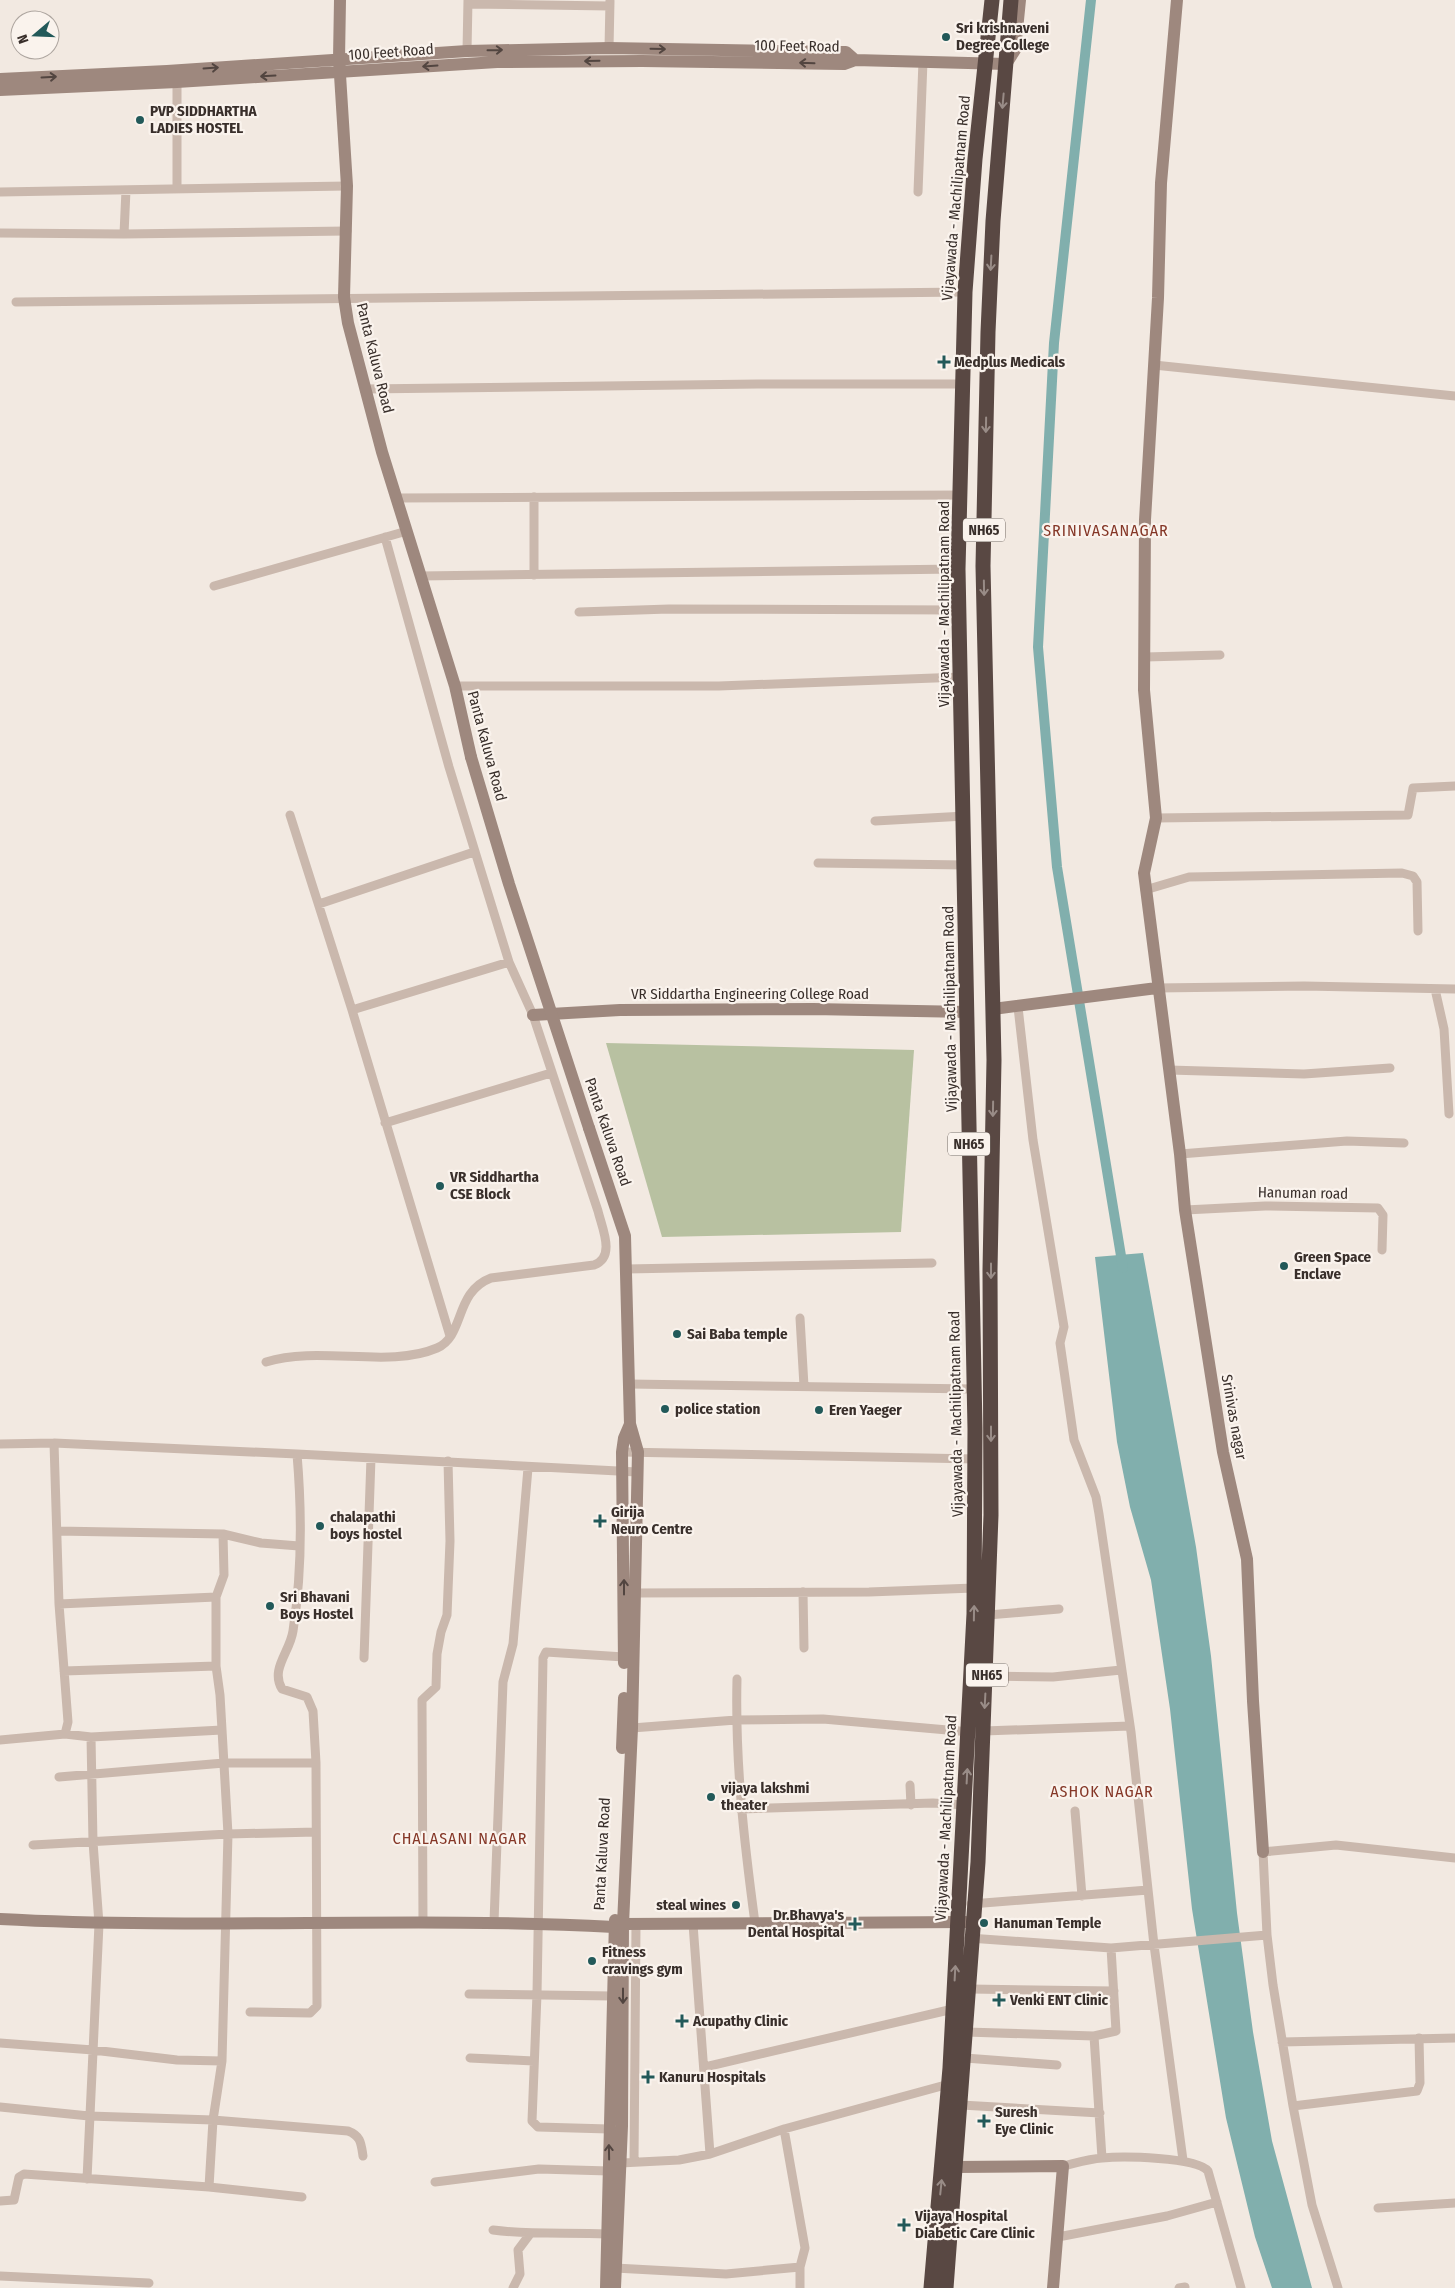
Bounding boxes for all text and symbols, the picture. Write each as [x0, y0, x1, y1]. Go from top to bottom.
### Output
north arrow [10, 10, 60, 60]
place label: Sri krishnaveni Degree College [956, 19, 1050, 54]
marker: Sri krishnaveni Degree College [940, 31, 952, 43]
text: N [14, 32, 33, 46]
street label: 100 Feet Road [754, 36, 840, 56]
street label: 100 Feet Road [348, 40, 434, 64]
one-way arrow [650, 44, 666, 54]
one-way arrow [487, 46, 503, 55]
one-way arrow [585, 56, 601, 66]
one-way arrow [800, 58, 816, 68]
one-way arrow [422, 61, 438, 70]
one-way arrow [203, 64, 219, 73]
one-way arrow [260, 71, 276, 80]
one-way arrow [40, 72, 56, 81]
one-way arrow [998, 93, 1008, 109]
street label: Vijayawada - Machilipatnam Road [938, 94, 974, 302]
place label: PVP SIDDHARTHA LADIES HOSTEL [150, 102, 257, 137]
marker: PVP SIDDHARTHA LADIES HOSTEL [134, 114, 146, 126]
one-way arrow [986, 254, 996, 271]
street label: Panta Kaluva Road [353, 301, 397, 415]
place label: Medplus Medicals [954, 353, 1066, 371]
marker: Medplus Medicals [938, 356, 950, 368]
one-way arrow [981, 417, 991, 433]
street label: Vijayawada - Machilipatnam Road [935, 501, 953, 707]
road number: NH65 [963, 518, 1005, 542]
district label: SRINIVASANAGAR [1043, 521, 1169, 540]
one-way arrow [979, 580, 989, 596]
street label: Panta Kaluva Road [464, 689, 510, 803]
street label: Vijayawada - Machilipatnam Road [939, 906, 961, 1112]
street label: VR Siddartha Engineering College Road [631, 985, 869, 1003]
street label: Panta Kaluva Road [581, 1076, 635, 1188]
one-way arrow [989, 1101, 998, 1117]
road number: NH65 [948, 1132, 990, 1156]
place label: VR Siddhartha CSE Block [449, 1168, 539, 1203]
marker: VR Siddhartha CSE Block [434, 1180, 446, 1192]
street label: Hanuman road [1258, 1183, 1348, 1203]
place label: Green Space Enclave [1294, 1248, 1372, 1283]
marker: Green Space Enclave [1278, 1260, 1290, 1272]
one-way arrow [986, 1263, 996, 1279]
street label: Vijayawada - Machilipatnam Road [945, 1311, 967, 1517]
place label: Sai Baba temple [687, 1325, 788, 1343]
marker: Sai Baba temple [671, 1328, 683, 1340]
street label: Srinivas nagar [1218, 1373, 1250, 1462]
place label: police station [675, 1400, 760, 1418]
place label: Eren Yaeger [829, 1401, 902, 1419]
marker: police station [659, 1403, 671, 1415]
marker: Eren Yaeger [813, 1404, 825, 1416]
one-way arrow [986, 1426, 996, 1442]
place label: Girija Neuro Centre [611, 1503, 693, 1538]
place label: chalapathi boys hostel [330, 1508, 403, 1543]
marker: Girija Neuro Centre [593, 1514, 607, 1528]
marker: chalapathi boys hostel [314, 1520, 326, 1532]
one-way arrow [619, 1579, 629, 1596]
place label: Sri Bhavani Boys Hostel [280, 1588, 354, 1623]
marker: Sri Bhavani Boys Hostel [264, 1600, 276, 1612]
one-way arrow [969, 1606, 979, 1622]
road number: NH65 [966, 1664, 1008, 1686]
one-way arrow [981, 1693, 990, 1709]
street label: Vijayawada - Machilipatnam Road [932, 1714, 960, 1922]
one-way arrow [963, 1768, 972, 1784]
place label: vijaya lakshmi theater [720, 1779, 809, 1814]
district label: ASHOK NAGAR [1050, 1782, 1154, 1801]
marker: vijaya lakshmi theater [705, 1791, 717, 1803]
street label: Panta Kaluva Road [590, 1797, 614, 1911]
district label: CHALASANI NAGAR [393, 1829, 527, 1848]
place label: steal wines [656, 1896, 726, 1914]
marker: steal wines [730, 1899, 742, 1911]
place label: Dr.Bhavya's Dental Hospital [748, 1906, 845, 1941]
place label: Hanuman Temple [994, 1914, 1102, 1932]
marker: Dr.Bhavya's Dental Hospital [848, 1917, 862, 1931]
marker: Hanuman Temple [978, 1917, 990, 1929]
place label: Fitness cravings gym [602, 1943, 683, 1978]
marker: Fitness cravings gym [586, 1955, 598, 1967]
one-way arrow [950, 1965, 959, 1981]
one-way arrow [618, 1988, 627, 2004]
place label: Venki ENT Clinic [1009, 1991, 1109, 2009]
marker: Venki ENT Clinic [992, 1993, 1006, 2007]
place label: Acupathy Clinic [692, 2012, 789, 2030]
marker: Acupathy Clinic [675, 2014, 689, 2028]
place label: Kanuru Hospitals [659, 2068, 766, 2086]
marker: Kanuru Hospitals [641, 2070, 655, 2084]
place label: Suresh Eye Clinic [995, 2103, 1054, 2138]
marker: Suresh Eye Clinic [977, 2114, 991, 2128]
one-way arrow [605, 2144, 614, 2160]
one-way arrow [936, 2180, 946, 2196]
place label: Vijaya Hospital Diabetic Care Clinic [914, 2207, 1035, 2242]
marker: Vijaya Hospital Diabetic Care Clinic [897, 2218, 911, 2232]

